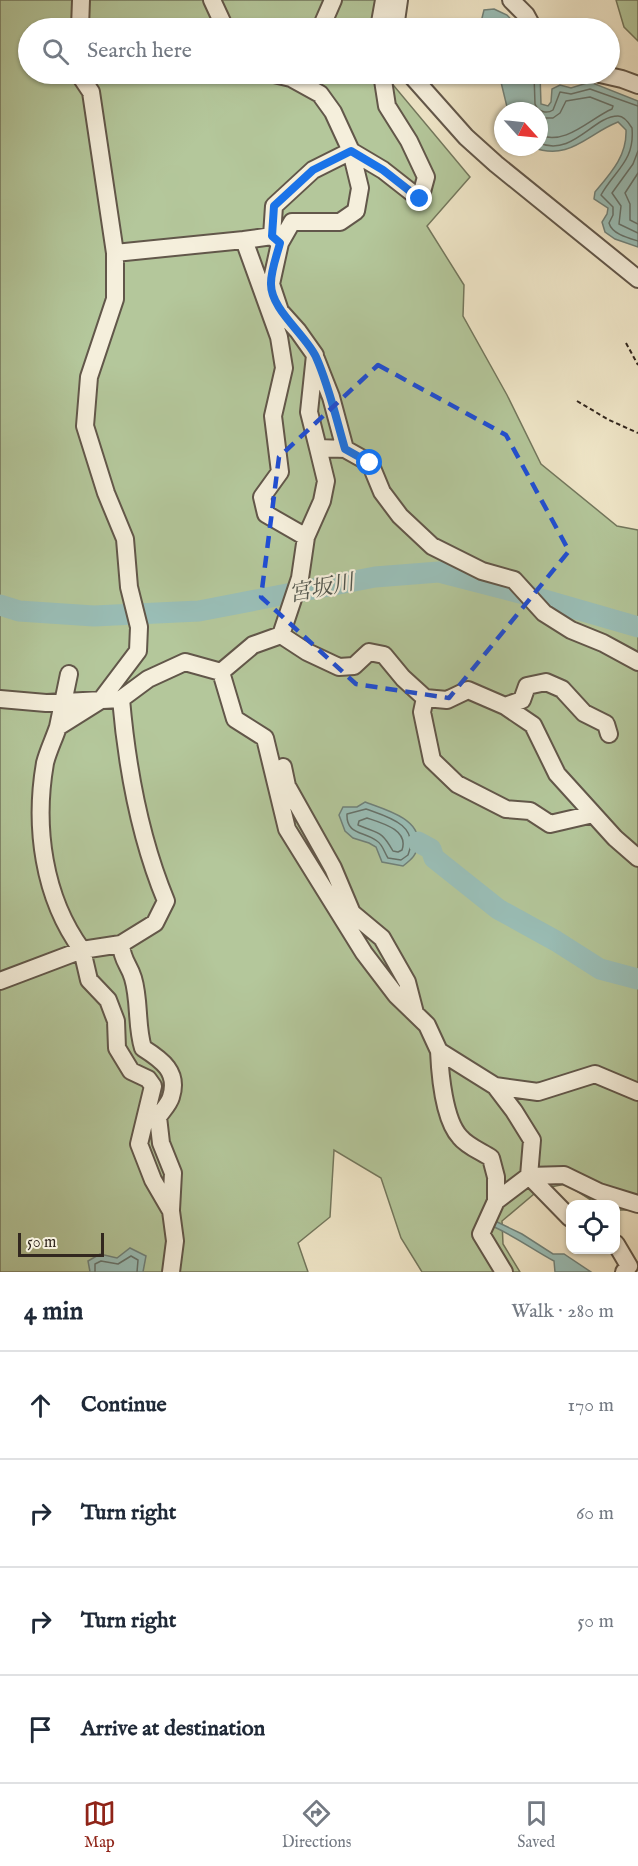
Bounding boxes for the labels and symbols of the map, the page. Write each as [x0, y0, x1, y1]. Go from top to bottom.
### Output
north arrow [494, 102, 548, 156]
route end [406, 185, 432, 211]
route start [356, 449, 382, 475]
water label: 宮坂川 [286, 569, 358, 609]
scale bar [18, 1230, 104, 1258]

